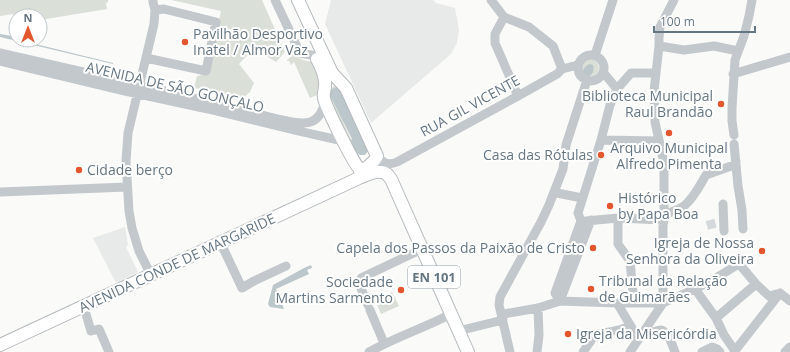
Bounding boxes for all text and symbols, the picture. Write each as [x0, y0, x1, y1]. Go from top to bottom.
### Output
north arrow [8, 8, 48, 48]
scale bar [654, 8, 755, 34]
text: N [24, 10, 32, 25]
text: 100 m [660, 13, 695, 30]
place label: Pavilhão Desportivo Inatel / Almor Vaz [193, 24, 323, 59]
marker: Pavilhão Desportivo Inatel / Almor Vaz [180, 37, 190, 47]
street label: AVENIDA DE SÃO GONÇALO [84, 57, 266, 116]
street label: RUA GIL VICENTE [416, 70, 523, 141]
place label: Biblioteca Municipal Raul Brandão [582, 86, 713, 121]
marker: Biblioteca Municipal Raul Brandão [716, 99, 726, 109]
marker: Arquivo Municipal Alfredo Pimenta [664, 128, 674, 138]
place label: Arquivo Municipal Alfredo Pimenta [610, 138, 728, 173]
place label: Casa das Rótulas [483, 145, 593, 164]
marker: Casa das Rótulas [596, 150, 606, 160]
place label: Cidade berço [87, 160, 173, 179]
marker: Cidade berço [74, 165, 84, 175]
place label: Histórico by Papa Boa [618, 188, 699, 223]
marker: Histórico by Papa Boa [605, 201, 615, 211]
street label: AVENIDA CONDE DE MARGARIDE [75, 208, 278, 317]
place label: Igreja de Nossa Senhora da Oliveira [626, 233, 754, 268]
place label: Capela dos Passos da Paixão de Cristo [336, 238, 585, 257]
marker: Capela dos Passos da Paixão de Cristo [588, 243, 598, 253]
marker: Igreja de Nossa Senhora da Oliveira [757, 246, 767, 256]
road number: EN 101 [408, 266, 460, 288]
place label: Tribunal da Relação de Guimarães [599, 271, 727, 306]
place label: Sociedade Martins Sarmento [275, 272, 393, 307]
marker: Tribunal da Relação de Guimarães [586, 284, 596, 294]
marker: Sociedade Martins Sarmento [396, 285, 406, 295]
place label: Igreja da Misericórdia [576, 324, 717, 343]
marker: Igreja da Misericórdia [563, 329, 573, 339]

